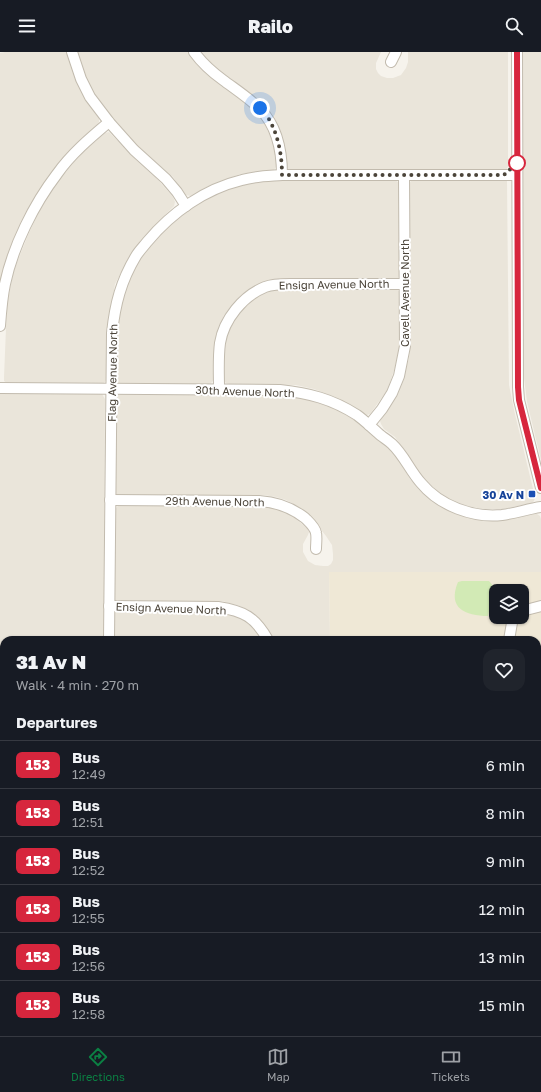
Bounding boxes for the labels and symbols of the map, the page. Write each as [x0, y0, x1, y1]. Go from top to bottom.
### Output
your location [250, 98, 270, 118]
unlabelled marker [508, 154, 526, 172]
street label: Cavell Avenue North [398, 239, 411, 347]
street label: Ensign Avenue North [279, 277, 389, 291]
street label: Flag Avenue North [105, 324, 119, 422]
street label: 30th Avenue North [195, 383, 295, 399]
place label: 30 Av N [482, 488, 524, 501]
marker: 30 Av N [527, 489, 537, 499]
street label: 29th Avenue North [165, 494, 265, 508]
street label: Ensign Avenue North [115, 600, 227, 616]

